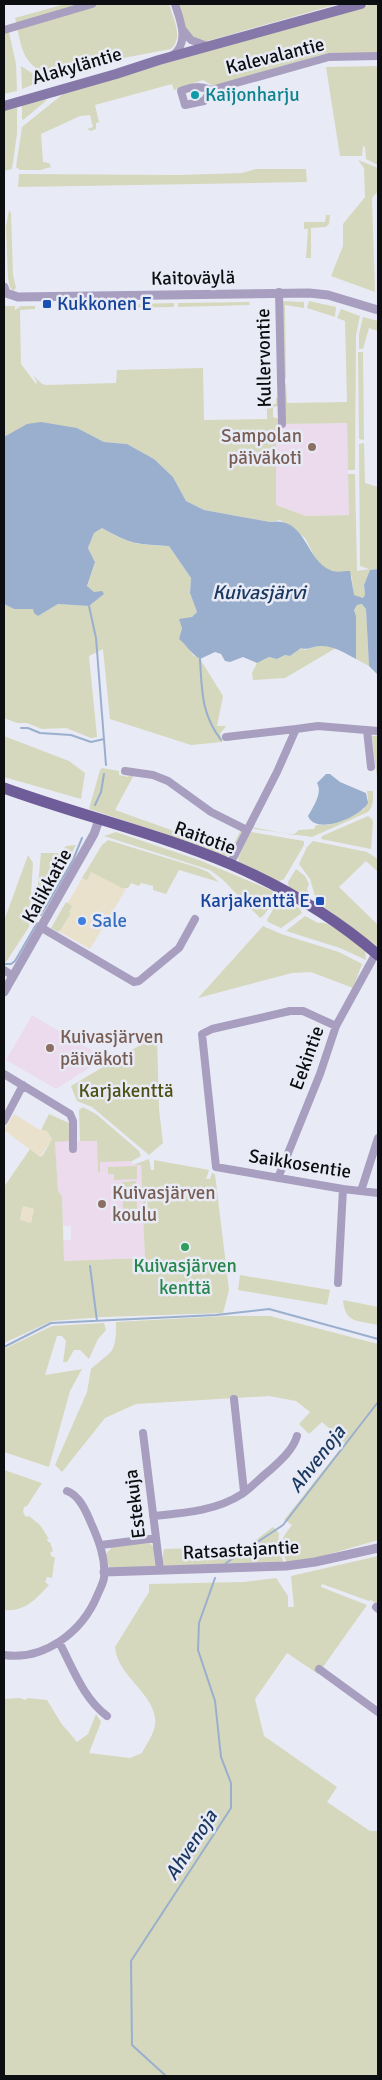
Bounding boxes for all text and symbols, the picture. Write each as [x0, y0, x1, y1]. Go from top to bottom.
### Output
street label: Kalevalantie [223, 32, 327, 80]
street label: Alakyläntie [29, 42, 125, 90]
place label: Kaijonharju [205, 83, 300, 107]
marker: Kaijonharju [189, 89, 201, 101]
street label: Kaitoväylä [151, 265, 235, 291]
place label: Kukkonen E [57, 292, 152, 316]
marker: Kukkonen E [41, 298, 53, 310]
street label: Kullervontie [251, 308, 277, 408]
place label: Sampolan päiväkoti [221, 424, 302, 470]
marker: Sampolan päiväkoti [306, 441, 318, 453]
water label: Kuivasjärvi [212, 580, 308, 605]
street label: Raitotie [171, 816, 239, 860]
street label: Kalikkatie [17, 845, 77, 927]
place label: Karjakenttä E [200, 889, 310, 913]
marker: Karjakenttä E [314, 895, 326, 907]
place label: Sale [92, 909, 127, 933]
marker: Sale [76, 915, 88, 927]
street label: Eekintie [284, 1023, 330, 1093]
place label: Kuivasjärven päiväkoti [60, 1025, 164, 1071]
marker: Kuivasjärven päiväkoti [44, 1042, 56, 1054]
park label: Karjakenttä [78, 1079, 174, 1103]
street label: Saikkosentie [247, 1144, 353, 1184]
place label: Kuivasjärven koulu [112, 1181, 216, 1227]
marker: Kuivasjärven koulu [96, 1198, 108, 1210]
marker: Kuivasjärven kenttä [179, 1241, 191, 1253]
place label: Kuivasjärven kenttä [133, 1254, 237, 1300]
water label: Ahvenoja [283, 1420, 352, 1498]
street label: Estekuja [119, 1468, 151, 1540]
street label: Ratsastajantie [182, 1535, 300, 1565]
water label: Ahvenoja [159, 1804, 223, 1885]

